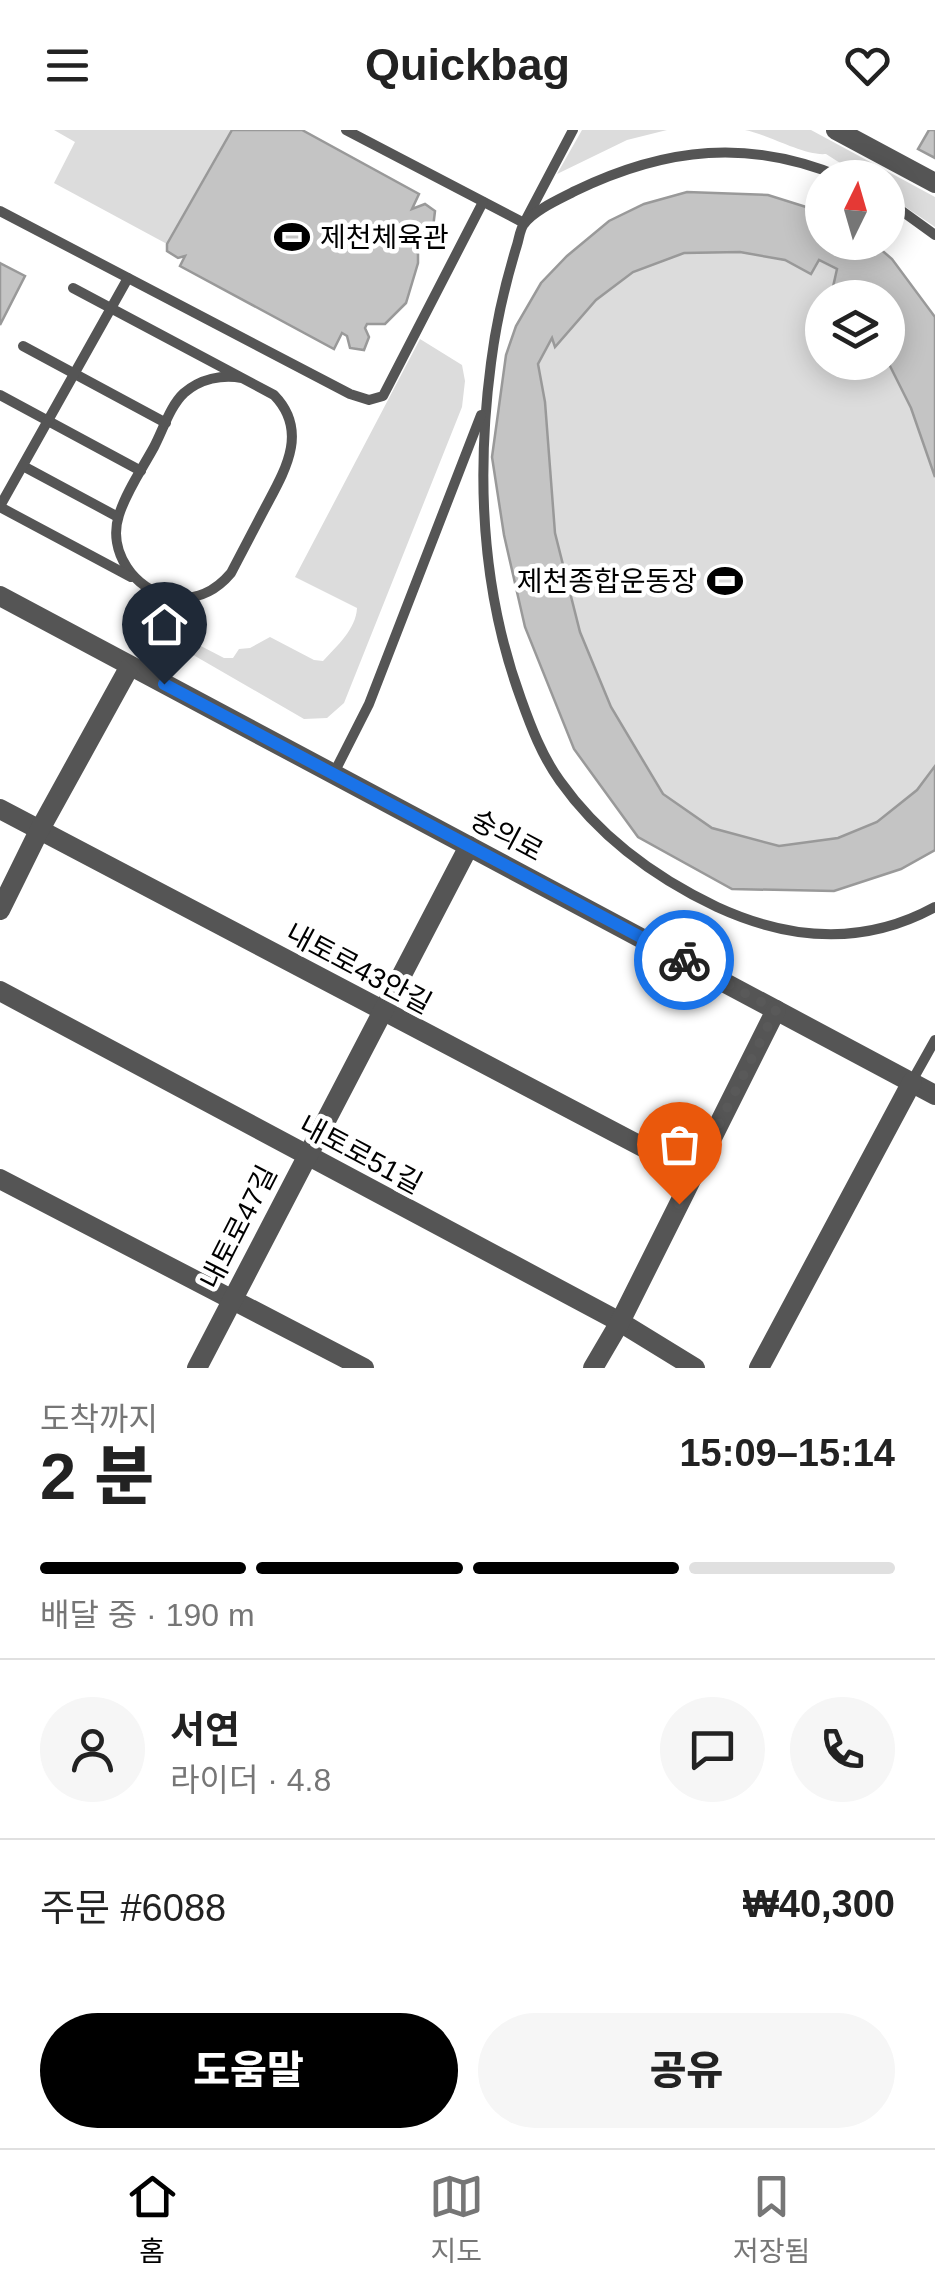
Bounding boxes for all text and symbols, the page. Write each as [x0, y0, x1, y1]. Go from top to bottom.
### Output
icon: menu [40, 38, 95, 93]
icon: heart [840, 38, 895, 93]
text: Quickbag [365, 39, 570, 90]
north arrow [805, 160, 905, 260]
map controls [805, 160, 905, 380]
sports icon: 제천체육관 [273, 218, 311, 256]
place label: 제천체육관 [320, 222, 449, 253]
button: layers [805, 280, 905, 380]
sports icon: 제천종합운동장 [706, 562, 744, 600]
place label: 제천종합운동장 [517, 566, 697, 597]
pin [122, 582, 207, 685]
icon: home [137, 597, 192, 652]
street label: 숭의로 [465, 804, 548, 867]
courier [634, 910, 734, 1010]
street label: 내토로43안길 [281, 917, 437, 1020]
icon: bike [657, 933, 712, 988]
pin [637, 1102, 722, 1205]
street label: 내토로51길 [294, 1109, 427, 1200]
icon: bag [652, 1117, 707, 1172]
street label: 내토로47길 [194, 1160, 283, 1294]
text: 도착까지 [40, 1401, 158, 1437]
text: 15:09–15:14 [679, 1432, 895, 1474]
text: 2 분 [40, 1440, 154, 1513]
text: 배달 중 · 190 m [40, 1597, 255, 1633]
button: person [40, 1697, 145, 1802]
button: chat [660, 1697, 765, 1802]
button: phone [790, 1697, 895, 1802]
text: 서연 [170, 1709, 240, 1751]
text: 라이더 · 4.8 [170, 1762, 331, 1798]
text: ₩40,300 [743, 1883, 895, 1925]
text: 주문 #6088 [40, 1887, 226, 1929]
button: 도움말 [40, 2013, 458, 2128]
button: 공유 [478, 2013, 895, 2128]
tab: 홈 [125, 2169, 180, 2269]
tab: 지도 [429, 2169, 484, 2269]
tab: 저장됨 [733, 2169, 810, 2269]

